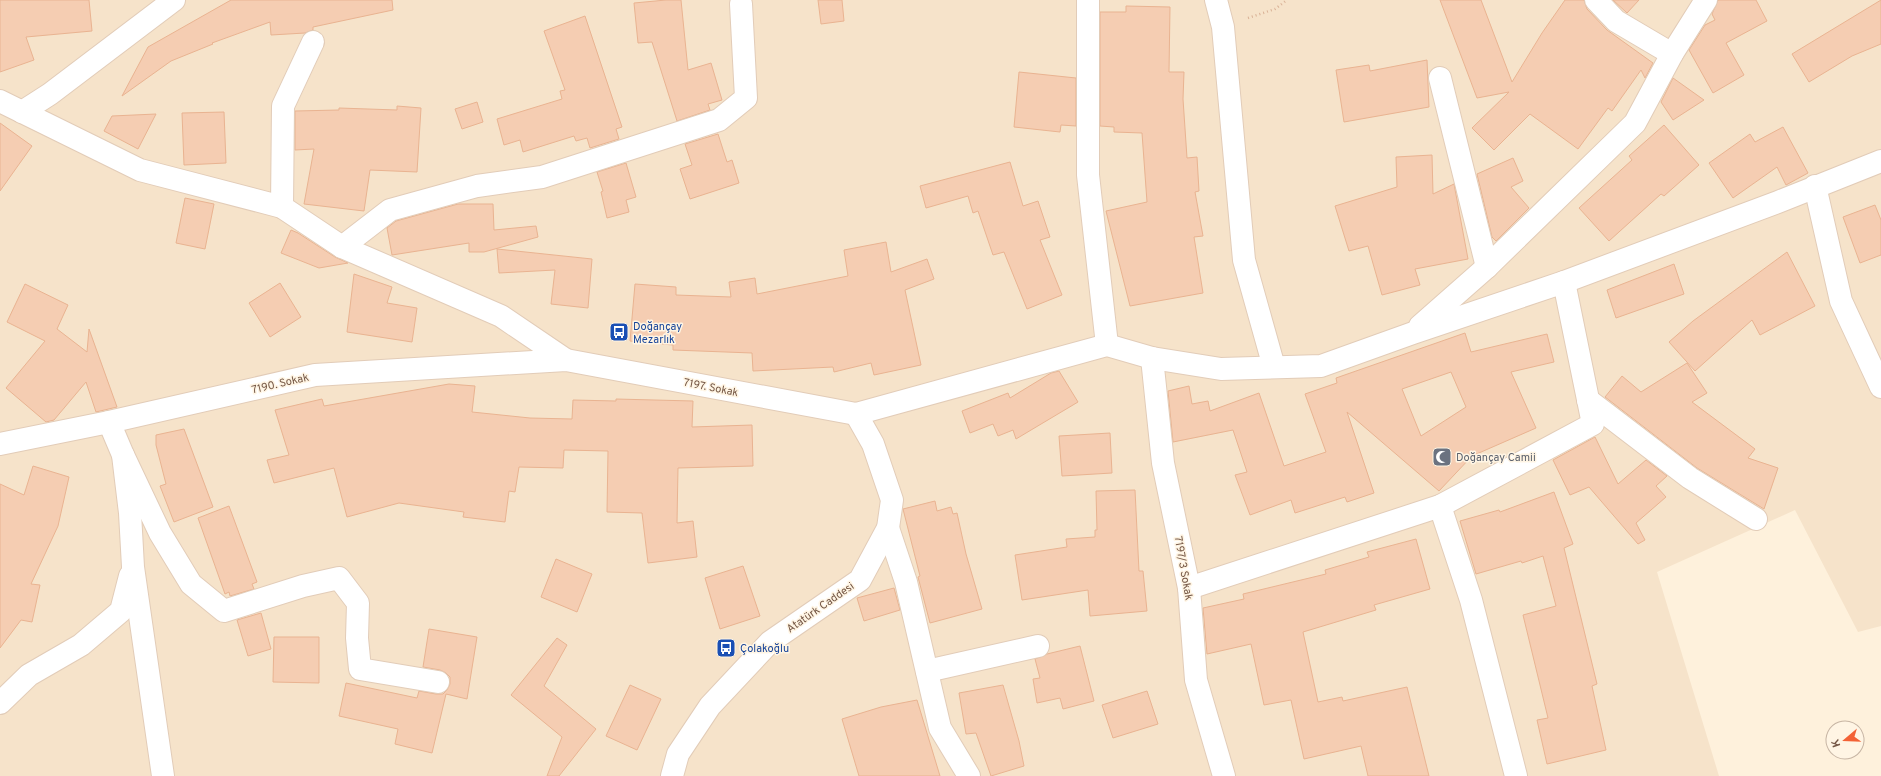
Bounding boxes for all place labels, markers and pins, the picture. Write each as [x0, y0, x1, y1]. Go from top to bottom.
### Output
place label: Doğançay Mezarlık [633, 320, 682, 347]
bus stop icon: Doğançay Mezarlık [608, 321, 630, 343]
mosque icon: Doğançay Camii [1431, 446, 1453, 468]
place label: Doğançay Camii [1456, 451, 1536, 465]
bus stop icon: Çolakoğlu [715, 637, 737, 659]
place label: Çolakoğlu [740, 642, 789, 656]

